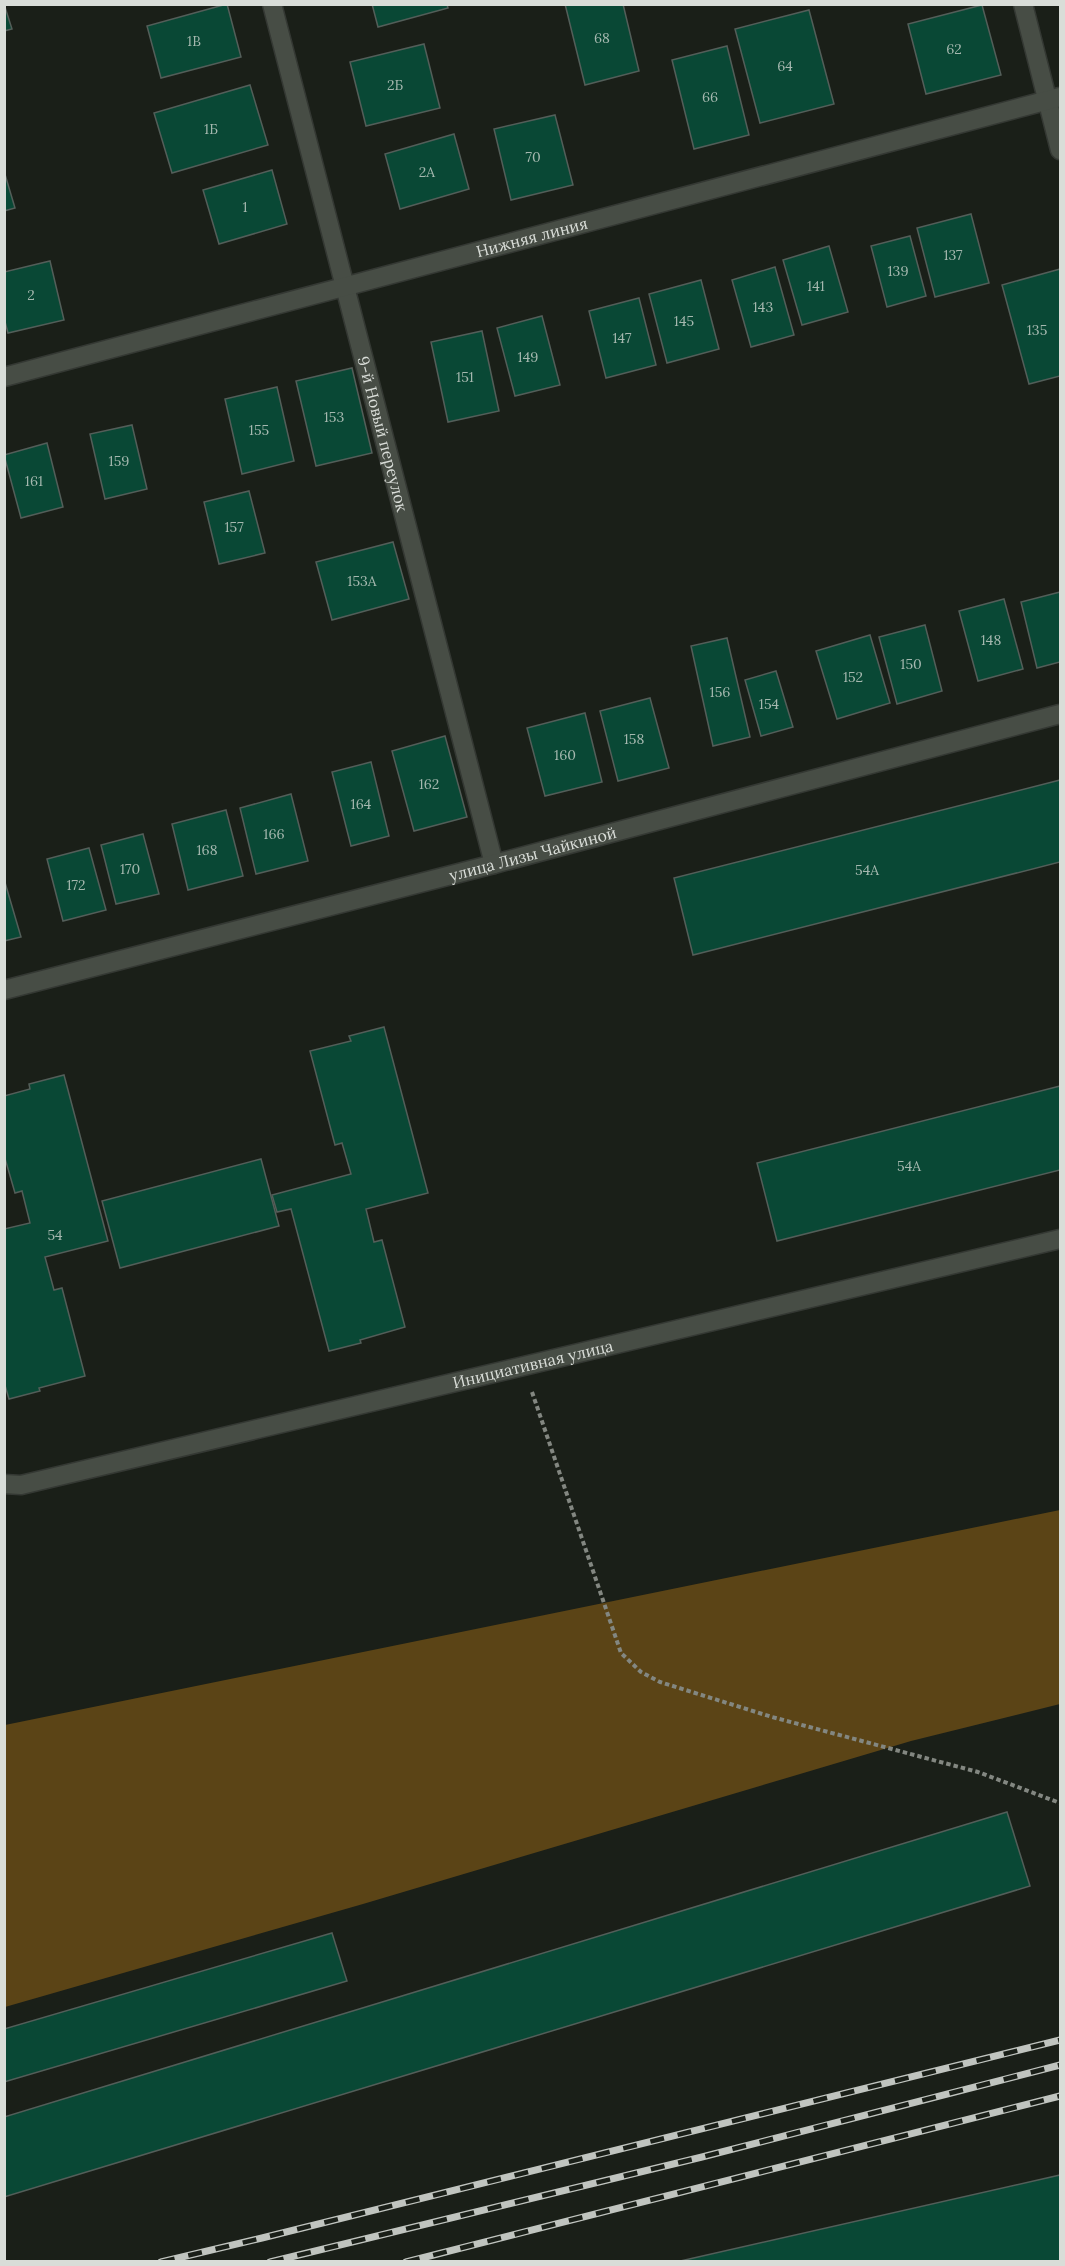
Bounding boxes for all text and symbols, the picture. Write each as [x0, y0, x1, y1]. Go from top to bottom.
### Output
house number: 68 [594, 29, 610, 47]
house number: 1В [187, 32, 201, 50]
house number: 62 [946, 40, 962, 58]
house number: 64 [777, 57, 793, 75]
house number: 2Б [387, 76, 403, 94]
house number: 66 [702, 88, 718, 106]
house number: 1Б [204, 120, 218, 138]
house number: 70 [525, 148, 541, 166]
house number: 2А [419, 163, 435, 181]
house number: 1 [242, 198, 248, 216]
street label: Нижняя линия [474, 213, 590, 261]
house number: 137 [943, 246, 963, 264]
house number: 139 [888, 262, 909, 280]
house number: 141 [807, 277, 825, 295]
house number: 2 [27, 286, 35, 304]
house number: 143 [753, 298, 773, 316]
house number: 145 [674, 312, 694, 330]
house number: 135 [1027, 321, 1047, 339]
house number: 147 [612, 329, 632, 347]
house number: 149 [518, 348, 538, 366]
street label: 9-й Новый переулок [353, 354, 413, 514]
house number: 151 [456, 368, 474, 386]
house number: 153 [324, 408, 344, 426]
house number: 155 [249, 421, 269, 439]
house number: 159 [109, 452, 129, 470]
house number: 161 [25, 472, 43, 490]
house number: 157 [224, 518, 244, 536]
house number: 153А [347, 572, 377, 590]
house number: 148 [981, 631, 1001, 649]
house number: 150 [900, 655, 922, 673]
house number: 152 [843, 668, 863, 686]
house number: 156 [710, 683, 730, 701]
house number: 154 [759, 695, 780, 713]
house number: 158 [624, 730, 644, 748]
house number: 160 [554, 746, 576, 764]
house number: 162 [419, 775, 439, 793]
house number: 164 [351, 795, 372, 813]
street label: улица Лизы Чайкиной [447, 822, 619, 885]
house number: 166 [263, 825, 285, 843]
house number: 168 [196, 841, 218, 859]
house number: 170 [120, 860, 140, 878]
house number: 54А [855, 861, 879, 879]
house number: 172 [66, 876, 86, 894]
house number: 54А [897, 1157, 921, 1175]
house number: 54 [47, 1226, 63, 1244]
street label: Инициативная улица [451, 1335, 615, 1392]

